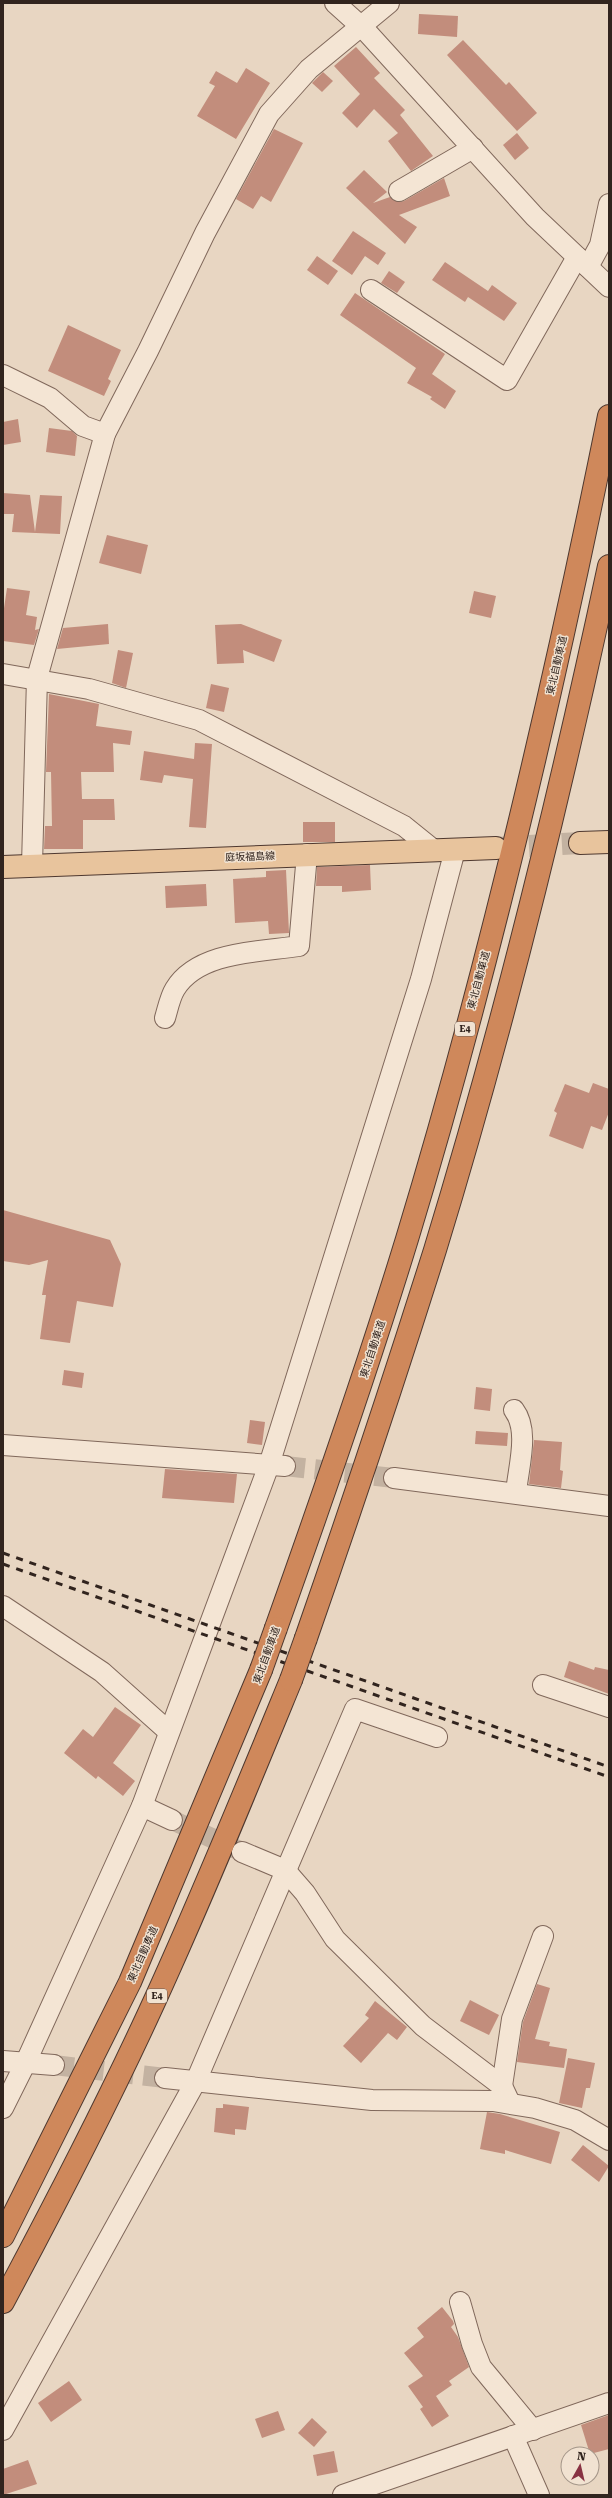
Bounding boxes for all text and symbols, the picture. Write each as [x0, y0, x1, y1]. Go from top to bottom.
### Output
street label: 東北自動車道 [544, 635, 569, 696]
street label: 庭坂福島線 [225, 850, 275, 863]
street label: 東北自動車道 [465, 950, 492, 1011]
road number: E4 [455, 1022, 475, 1036]
street label: 東北自動車道 [358, 1319, 387, 1379]
street label: 東北自動車道 [251, 1625, 282, 1685]
street label: 東北自動車道 [125, 1925, 160, 1984]
road number: E4 [147, 1989, 167, 2003]
north arrow [560, 2446, 600, 2486]
text: N [576, 2450, 587, 2464]

